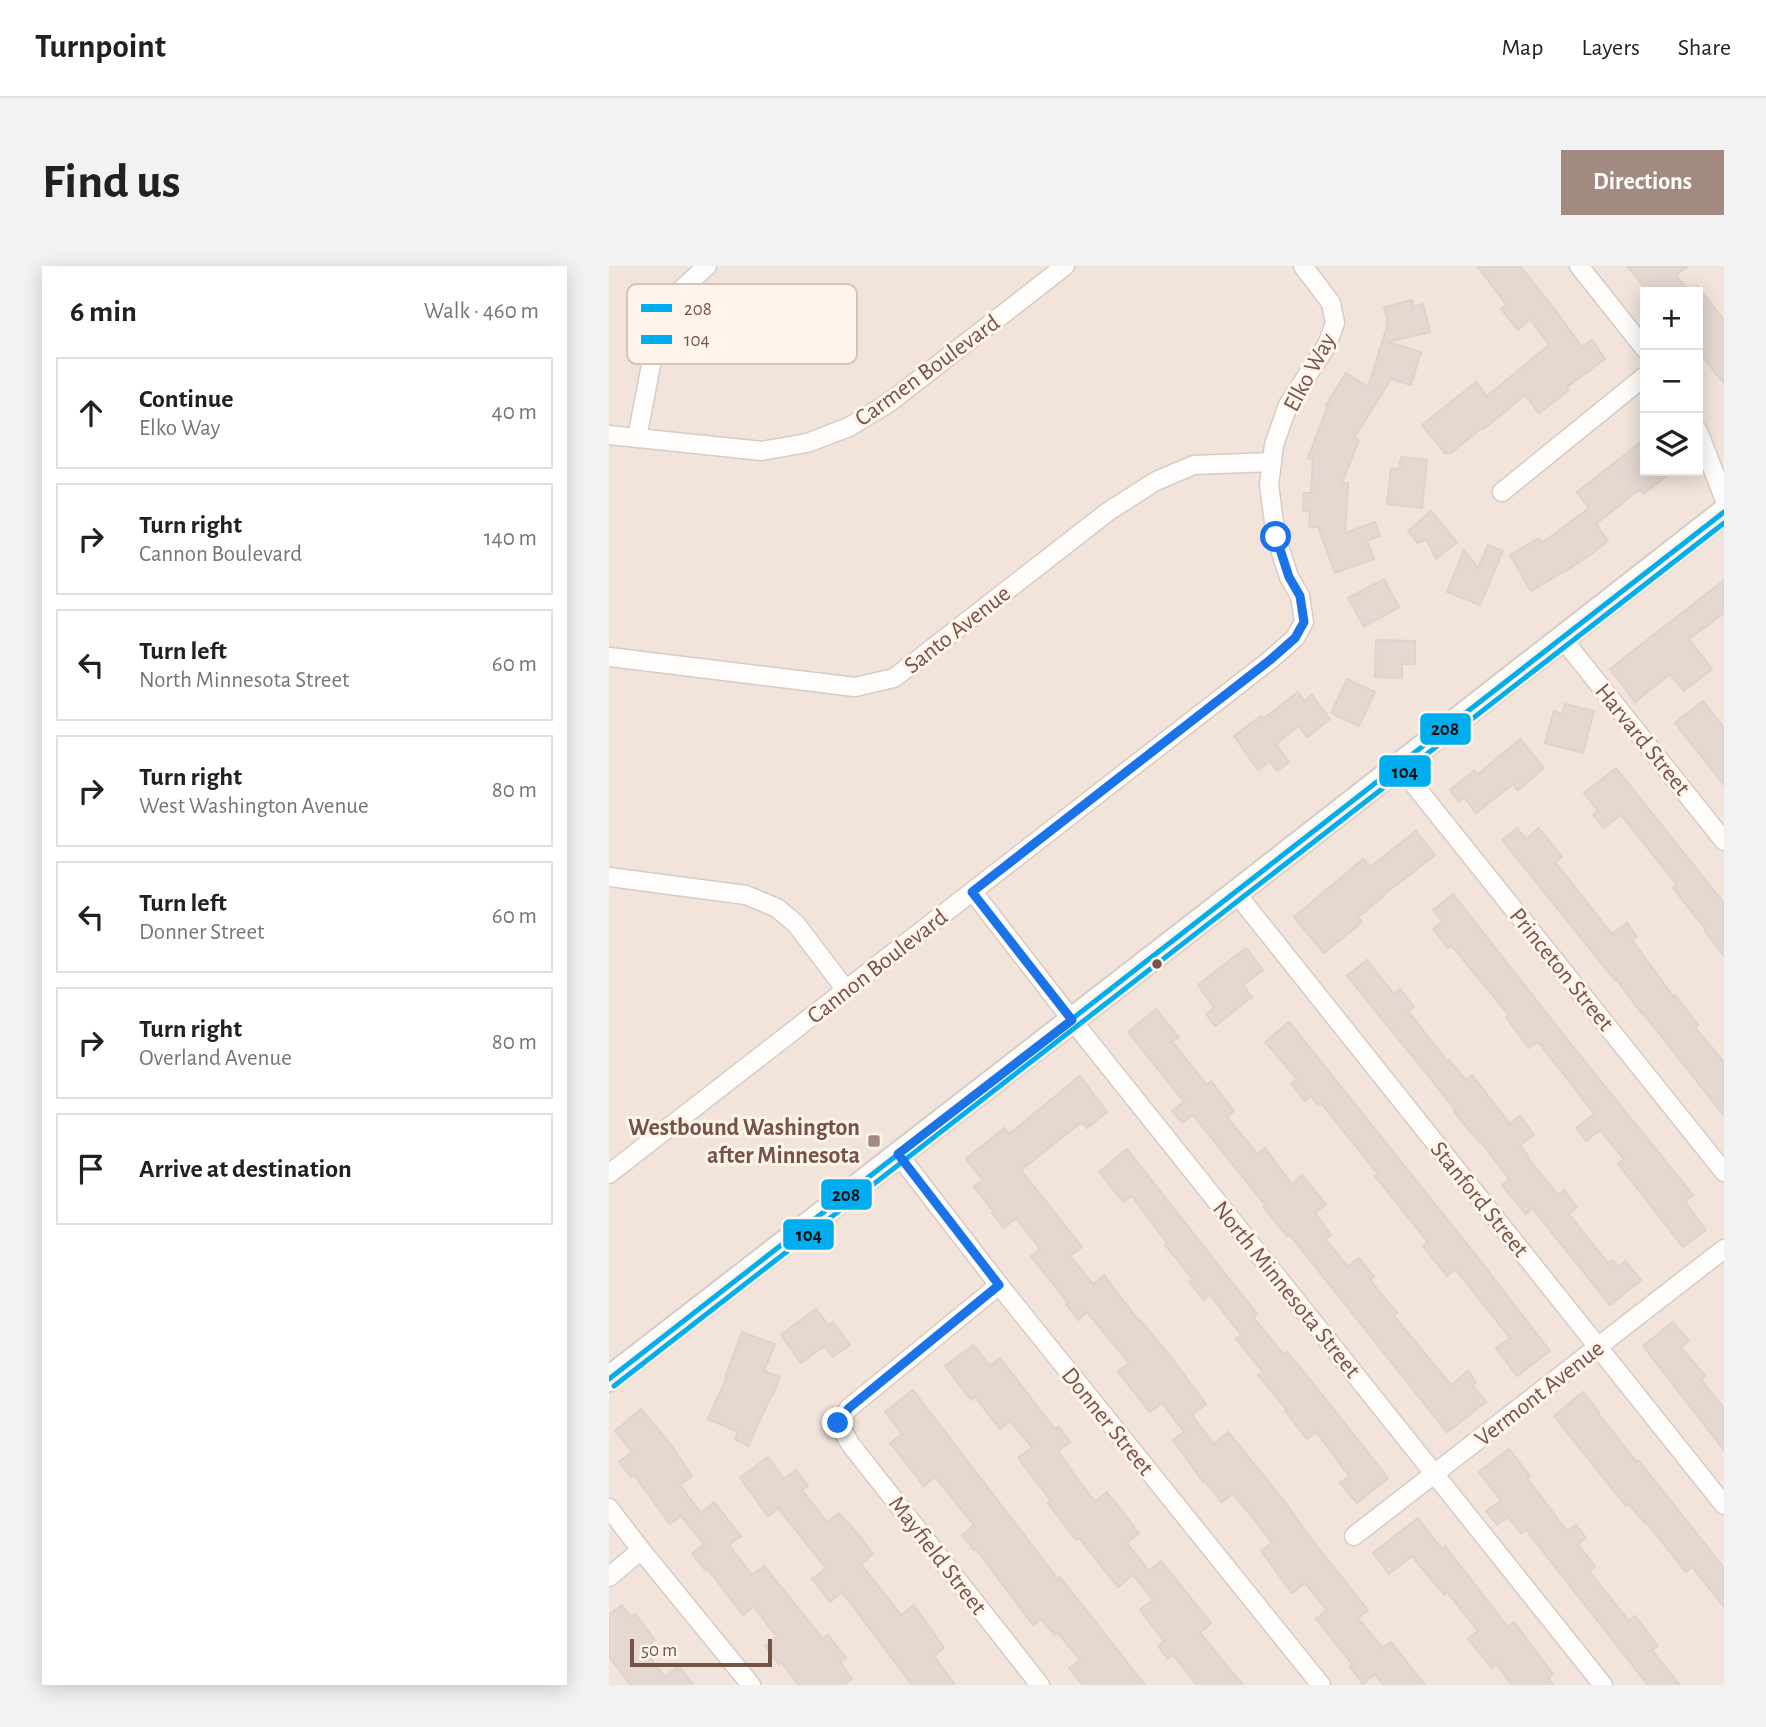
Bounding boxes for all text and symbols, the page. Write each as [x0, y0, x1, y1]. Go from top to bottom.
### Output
text: Turnpoint [35, 31, 166, 64]
text: Map [1501, 36, 1543, 60]
text: Layers [1581, 36, 1640, 60]
text: Share [1678, 36, 1731, 60]
button: Directions [1561, 150, 1724, 215]
text: Find us [42, 158, 181, 207]
legend [627, 284, 857, 364]
map controls [1640, 287, 1703, 476]
button: + [1640, 287, 1703, 350]
text: 6 min [70, 297, 137, 327]
text: Walk · 460 m [424, 300, 539, 323]
text: 208 [684, 300, 712, 319]
street label: Carmen Boulevard [851, 311, 1004, 431]
street label: Elko Way [1279, 329, 1340, 416]
text: 104 [684, 331, 710, 350]
button: − [1640, 350, 1703, 413]
text: Continue [139, 386, 234, 412]
icon: ahead [72, 394, 110, 432]
text: 40 m [492, 401, 537, 424]
button: layers [1640, 413, 1703, 476]
text: Elko Way [139, 417, 220, 440]
text: Turn right [139, 512, 242, 538]
icon: right [72, 520, 110, 558]
route start [1260, 521, 1291, 552]
text: 140 m [484, 527, 537, 550]
text: Cannon Boulevard [139, 543, 302, 566]
street label: Santo Avenue [900, 581, 1015, 678]
text: Turn left [139, 638, 227, 664]
icon: left [72, 646, 110, 684]
text: 60 m [492, 653, 537, 676]
text: North Minnesota Street [139, 669, 349, 692]
street label: Harvard Street [1590, 679, 1695, 800]
line badge: 208 [1419, 712, 1472, 746]
text: 208 [1431, 720, 1459, 739]
line badge: 104 [1378, 754, 1432, 788]
text: 104 [1392, 763, 1419, 782]
text: Turn right [139, 764, 242, 790]
icon: right [72, 772, 110, 810]
text: 80 m [492, 779, 537, 802]
text: West Washington Avenue [139, 795, 369, 818]
text: Turn left [139, 890, 227, 916]
icon: left [72, 898, 110, 936]
street label: Princeton Street [1505, 904, 1618, 1036]
text: 60 m [492, 905, 537, 928]
street label: Cannon Boulevard [803, 905, 952, 1029]
text: Donner Street [139, 921, 264, 944]
unlabelled marker [1150, 957, 1164, 971]
text: Turn right [139, 1016, 242, 1042]
icon: right [72, 1024, 110, 1062]
text: 80 m [492, 1031, 537, 1054]
text: Overland Avenue [139, 1047, 292, 1070]
place label: Westbound Washington after Minnesota [628, 1116, 860, 1168]
marker: Westbound Washington after Minnesota [866, 1133, 882, 1149]
street label: Stanford Street [1426, 1137, 1533, 1262]
icon: arrive [72, 1150, 110, 1188]
text: Arrive at destination [139, 1156, 352, 1182]
line badge: 208 [820, 1178, 873, 1211]
text: 208 [832, 1186, 860, 1205]
street label: North Minnesota Street [1208, 1197, 1365, 1383]
line badge: 104 [782, 1218, 835, 1251]
text: 104 [796, 1226, 823, 1245]
street label: Vermont Avenue [1471, 1336, 1608, 1451]
street label: Donner Street [1057, 1363, 1158, 1480]
route end [822, 1407, 853, 1438]
street label: Mayfield Street [884, 1492, 991, 1620]
scale bar [630, 1636, 772, 1668]
text: 50 m [641, 1641, 677, 1660]

